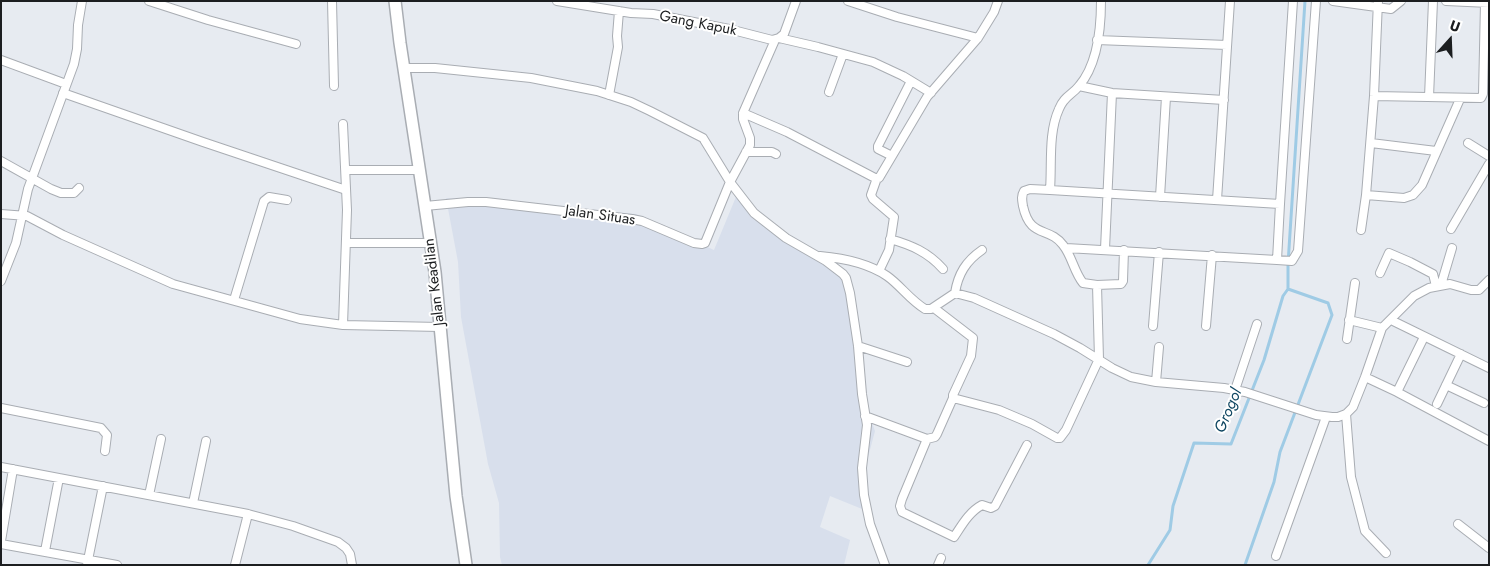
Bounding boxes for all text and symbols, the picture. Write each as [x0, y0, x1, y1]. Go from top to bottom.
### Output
street label: Gang Kapuk [658, 8, 738, 40]
north arrow [1425, 15, 1475, 65]
text: U [1447, 15, 1463, 37]
street label: Jalan Situas [564, 202, 636, 230]
street label: Jalan Keadilan [421, 237, 449, 327]
water label: Grogol [1211, 386, 1247, 436]

